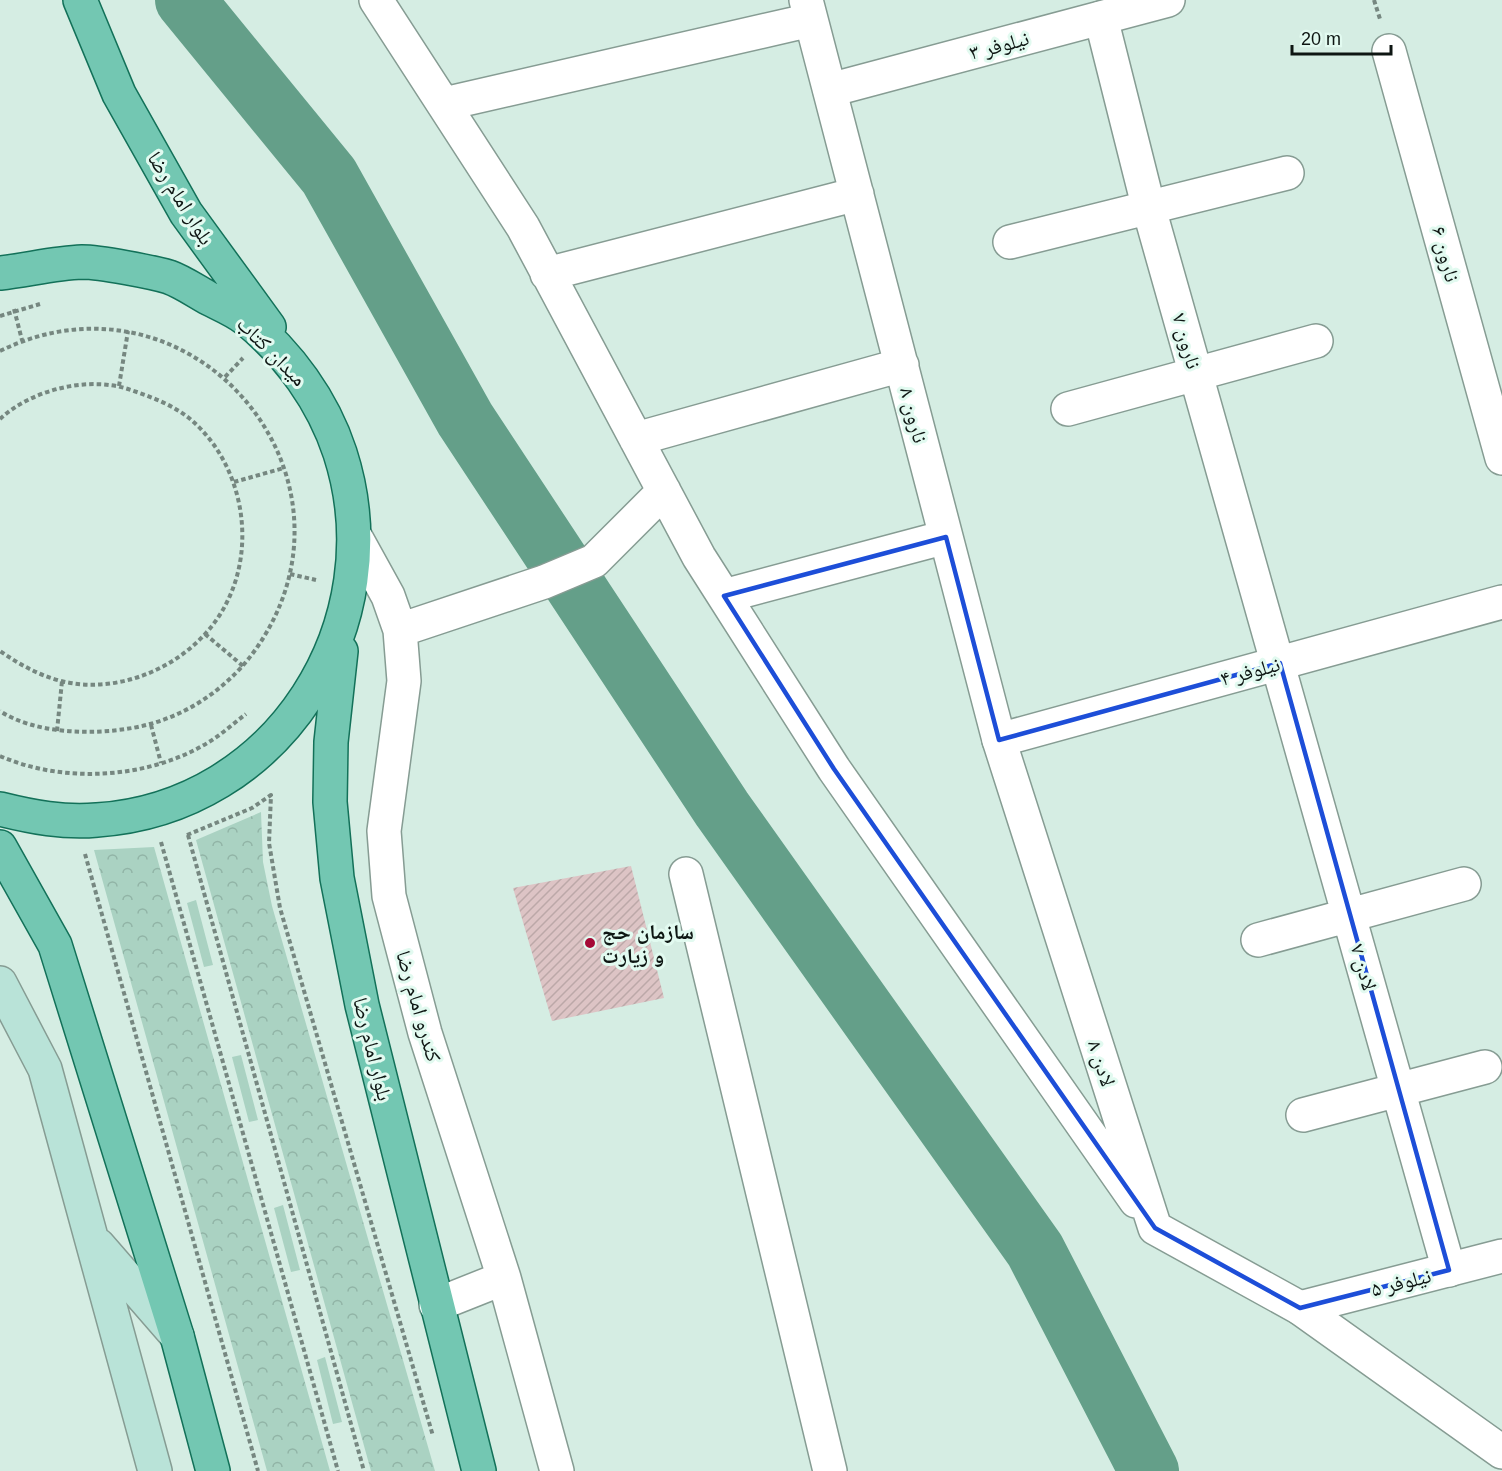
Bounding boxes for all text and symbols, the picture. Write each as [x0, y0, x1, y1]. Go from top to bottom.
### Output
scale bar [1292, 18, 1391, 56]
street label: نیلوفر ۳ [967, 26, 1031, 64]
text: 20 m [1301, 29, 1341, 49]
street label: بلوار امام رضا [141, 147, 219, 250]
street label: نارون ۶ [1427, 224, 1464, 285]
street label: نارون ۷ [1167, 311, 1206, 372]
street label: میدان کتاب [232, 312, 311, 391]
street label: نارون ۸ [895, 385, 932, 446]
street label: نیلوفر ۴ [1218, 652, 1282, 690]
place label: سازمان حج و زیارت [602, 920, 694, 967]
marker: سازمان حج و زیارت [583, 936, 597, 950]
street label: لادن ۷ [1345, 941, 1382, 993]
street label: کندرو امام رضا [389, 948, 446, 1065]
street label: بلوار امام رضا [346, 995, 397, 1104]
street label: لادن ۸ [1083, 1037, 1120, 1089]
street label: نیلوفر ۵ [1369, 1263, 1433, 1301]

